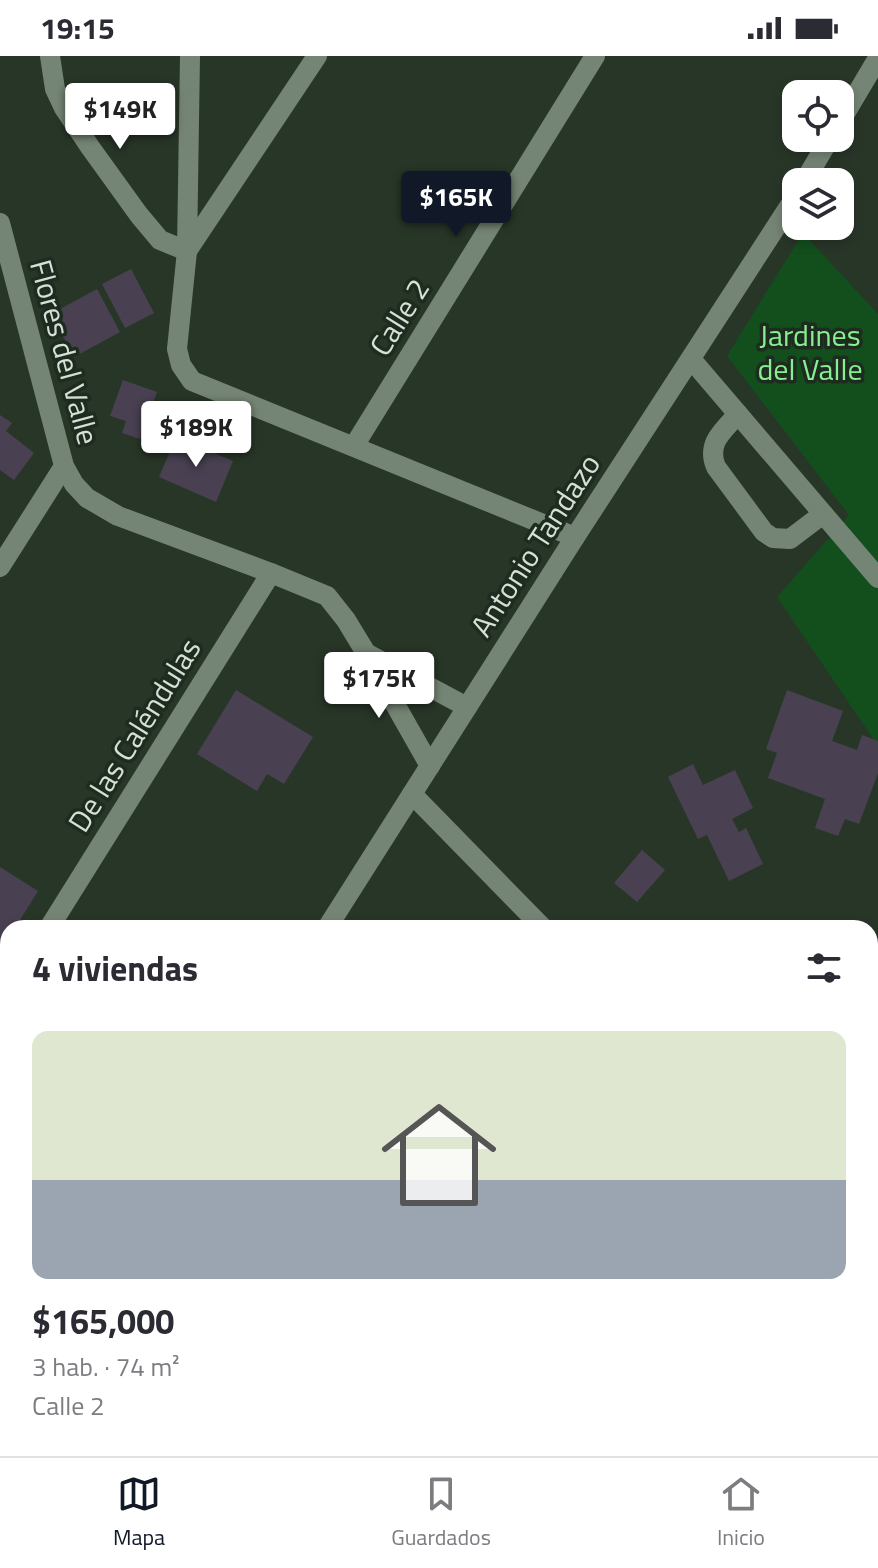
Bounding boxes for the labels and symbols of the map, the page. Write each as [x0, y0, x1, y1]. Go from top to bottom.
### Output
pin: $149K [64, 83, 176, 151]
pin: $165K [400, 171, 512, 239]
street label: Flores del Valle [18, 254, 112, 450]
street label: Calle 2 [357, 269, 441, 365]
park label: Jardines del Valle [757, 312, 863, 392]
pin: $189K [140, 401, 252, 469]
street label: Antonio Tandazo [459, 444, 611, 646]
street label: De las Caléndulas [56, 629, 212, 841]
pin: $175K [323, 652, 435, 720]

